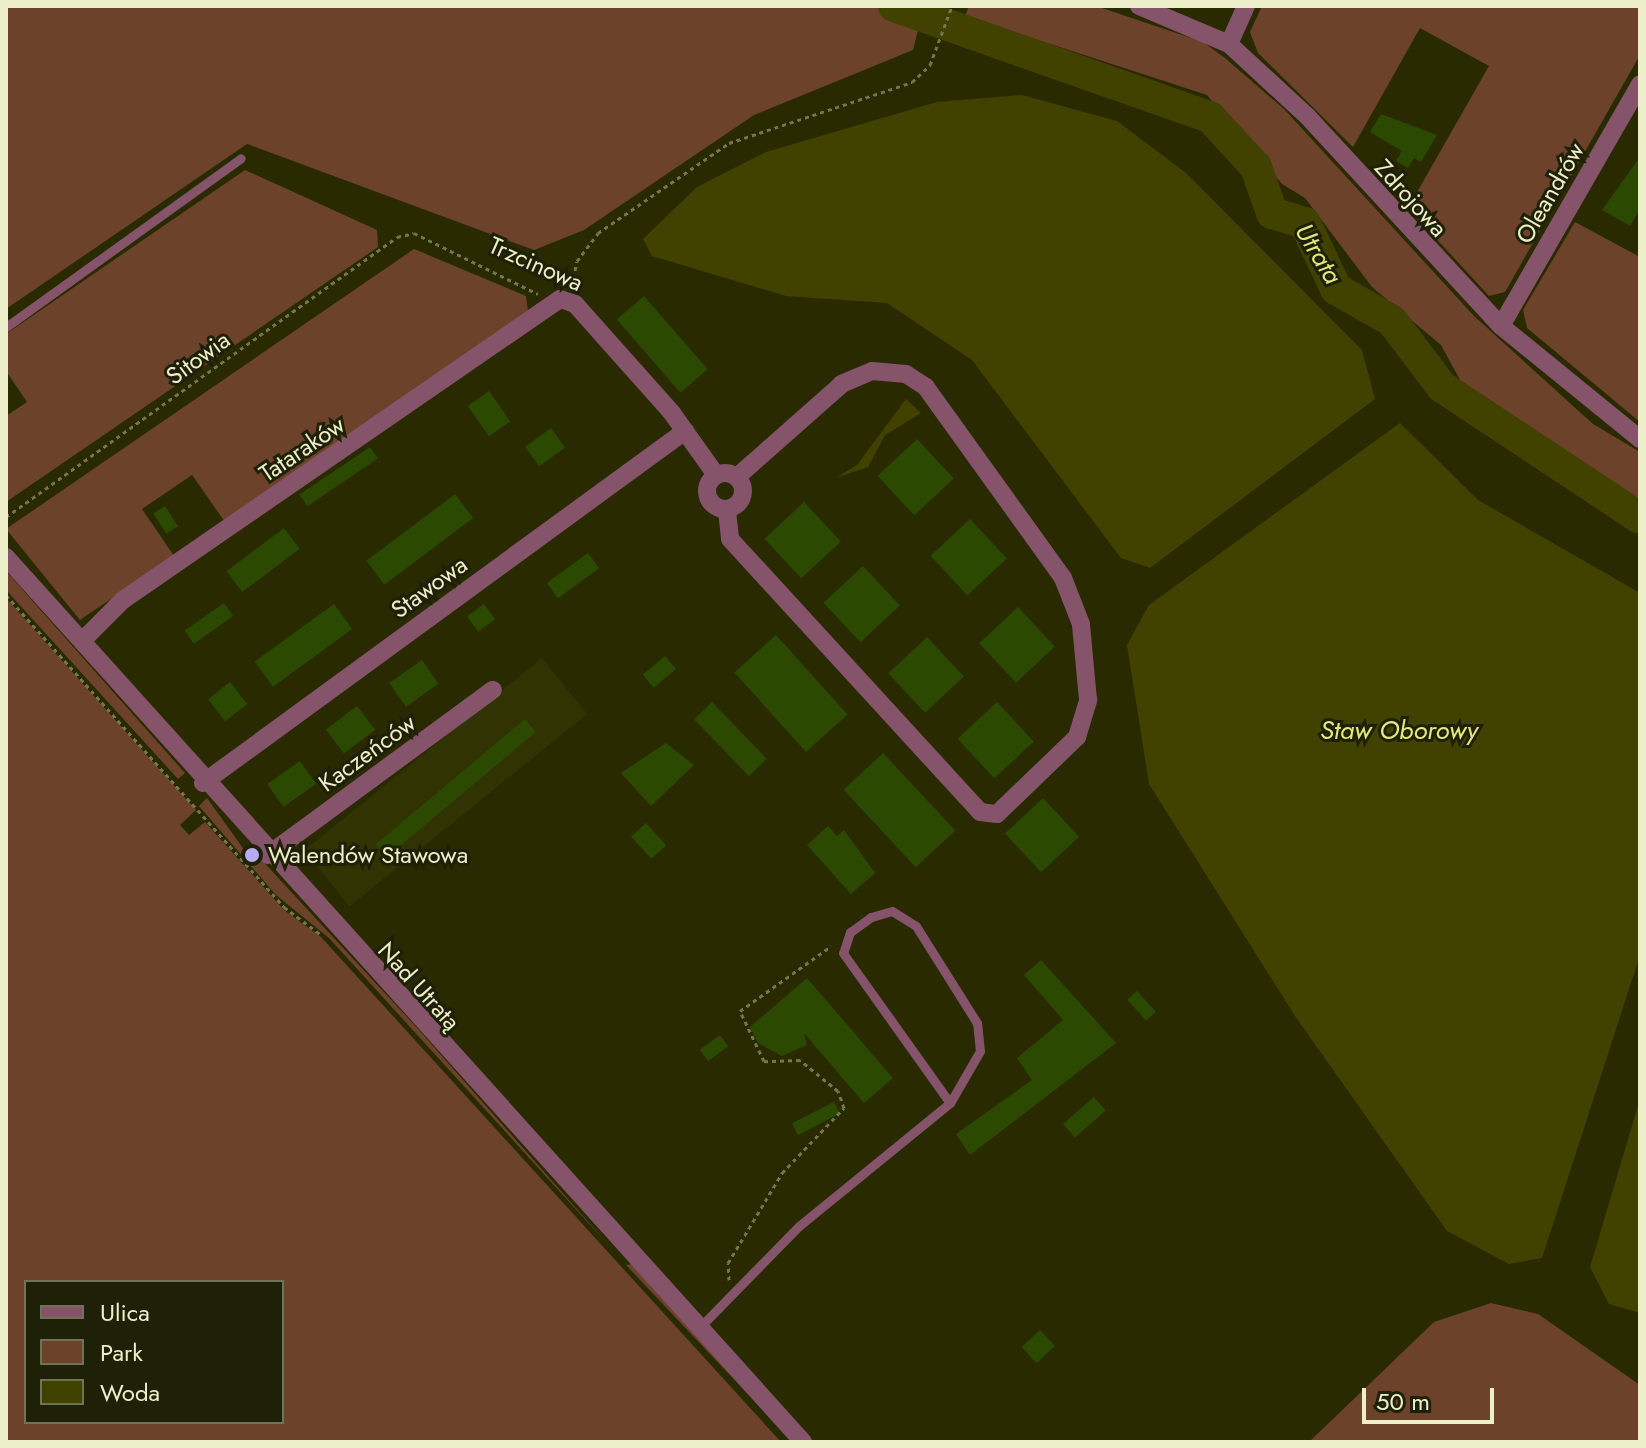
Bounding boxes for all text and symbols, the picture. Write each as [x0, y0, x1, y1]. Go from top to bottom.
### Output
street label: Oleandrów [1510, 137, 1590, 249]
street label: Zdrojowa [1369, 153, 1453, 243]
water label: Utrata [1288, 218, 1348, 290]
street label: Trzcinowa [485, 231, 587, 297]
street label: Sitowia [160, 325, 236, 391]
street label: Tataraków [254, 410, 350, 488]
street label: Stawowa [385, 550, 473, 624]
street label: Kaczeńców [313, 708, 421, 798]
water label: Staw Oborowy [1320, 715, 1478, 747]
place label: Walendów Stawowa [268, 841, 468, 869]
marker: Walendów Stawowa [243, 846, 261, 864]
street label: Nad Utratą [372, 936, 466, 1036]
legend [24, 1280, 284, 1424]
text: Ulica [100, 1295, 150, 1330]
text: Park [100, 1335, 143, 1370]
scale bar [1366, 1372, 1498, 1422]
text: Woda [100, 1375, 160, 1410]
text: 50 m [1376, 1384, 1430, 1419]

